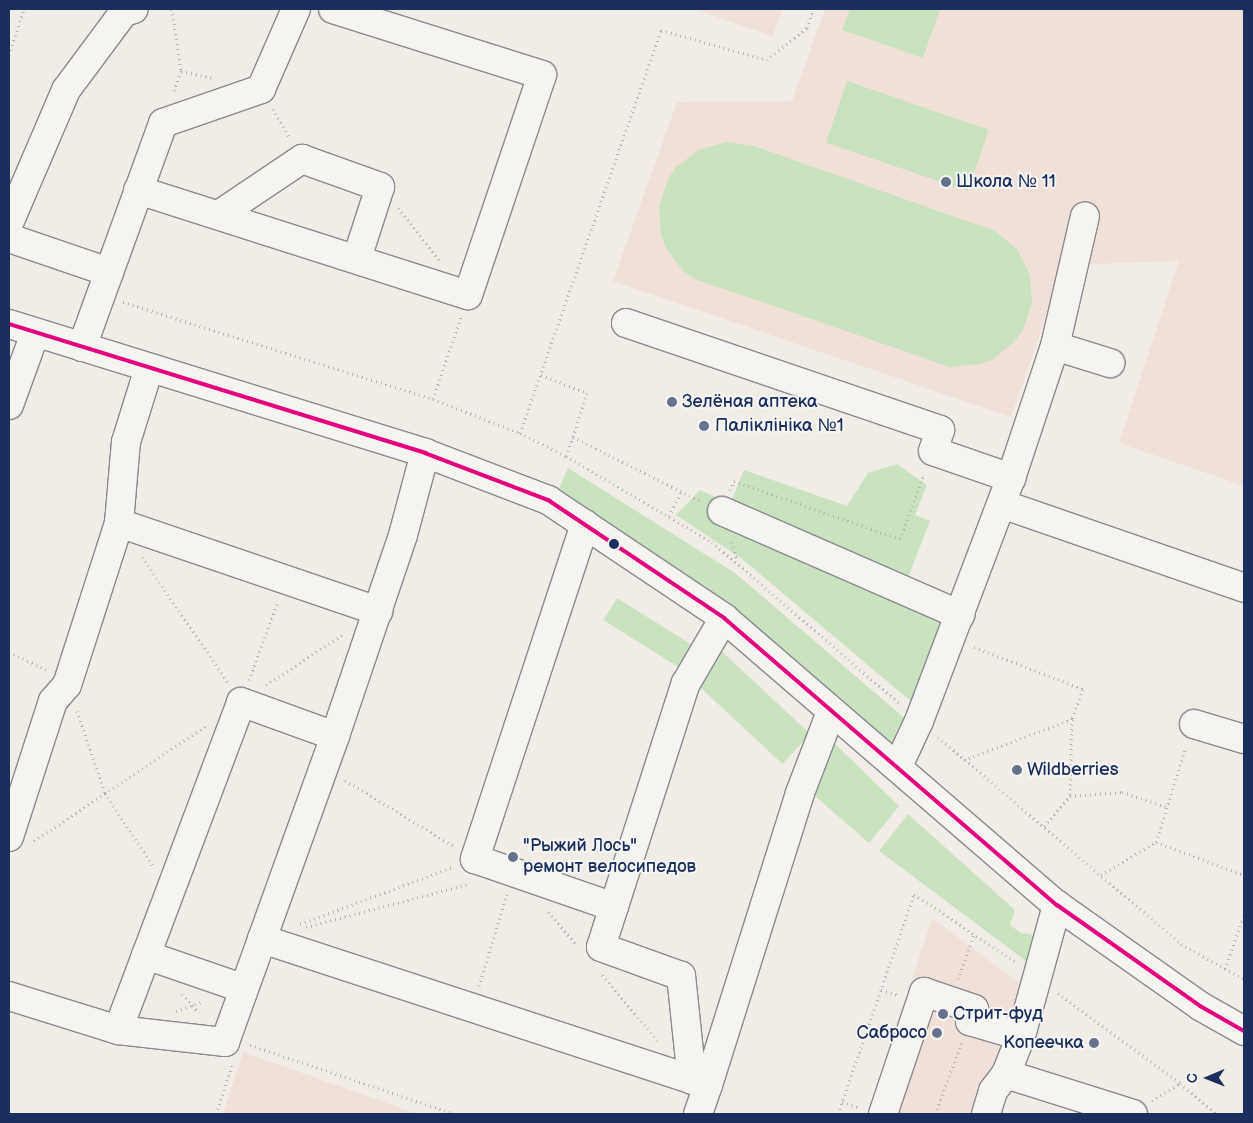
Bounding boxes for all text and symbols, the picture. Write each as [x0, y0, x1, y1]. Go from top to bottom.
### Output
place label: Школа № 11 [956, 171, 1056, 193]
marker: Школа № 11 [940, 176, 952, 188]
place label: Зелёная аптека [682, 391, 818, 413]
marker: Зелёная аптека [666, 396, 678, 408]
place label: Паліклініка №1 [715, 415, 844, 437]
marker: Паліклініка №1 [697, 419, 711, 433]
unlabelled marker [609, 539, 619, 549]
place label: Wildberries [1027, 759, 1119, 781]
marker: Wildberries [1011, 764, 1023, 776]
place label: "Рыжий Лось" ремонт велосипедов [523, 836, 696, 879]
marker: "Рыжий Лось" ремонт велосипедов [507, 851, 519, 863]
place label: Стрит-фуд [953, 1003, 1043, 1025]
marker: Стрит-фуд [937, 1008, 949, 1020]
place label: Сабросо [857, 1022, 927, 1044]
marker: Сабросо [931, 1027, 943, 1039]
place label: Копеечка [1003, 1032, 1084, 1054]
marker: Копеечка [1088, 1037, 1100, 1049]
north arrow [1183, 1053, 1233, 1103]
text: С [1184, 1073, 1201, 1083]

